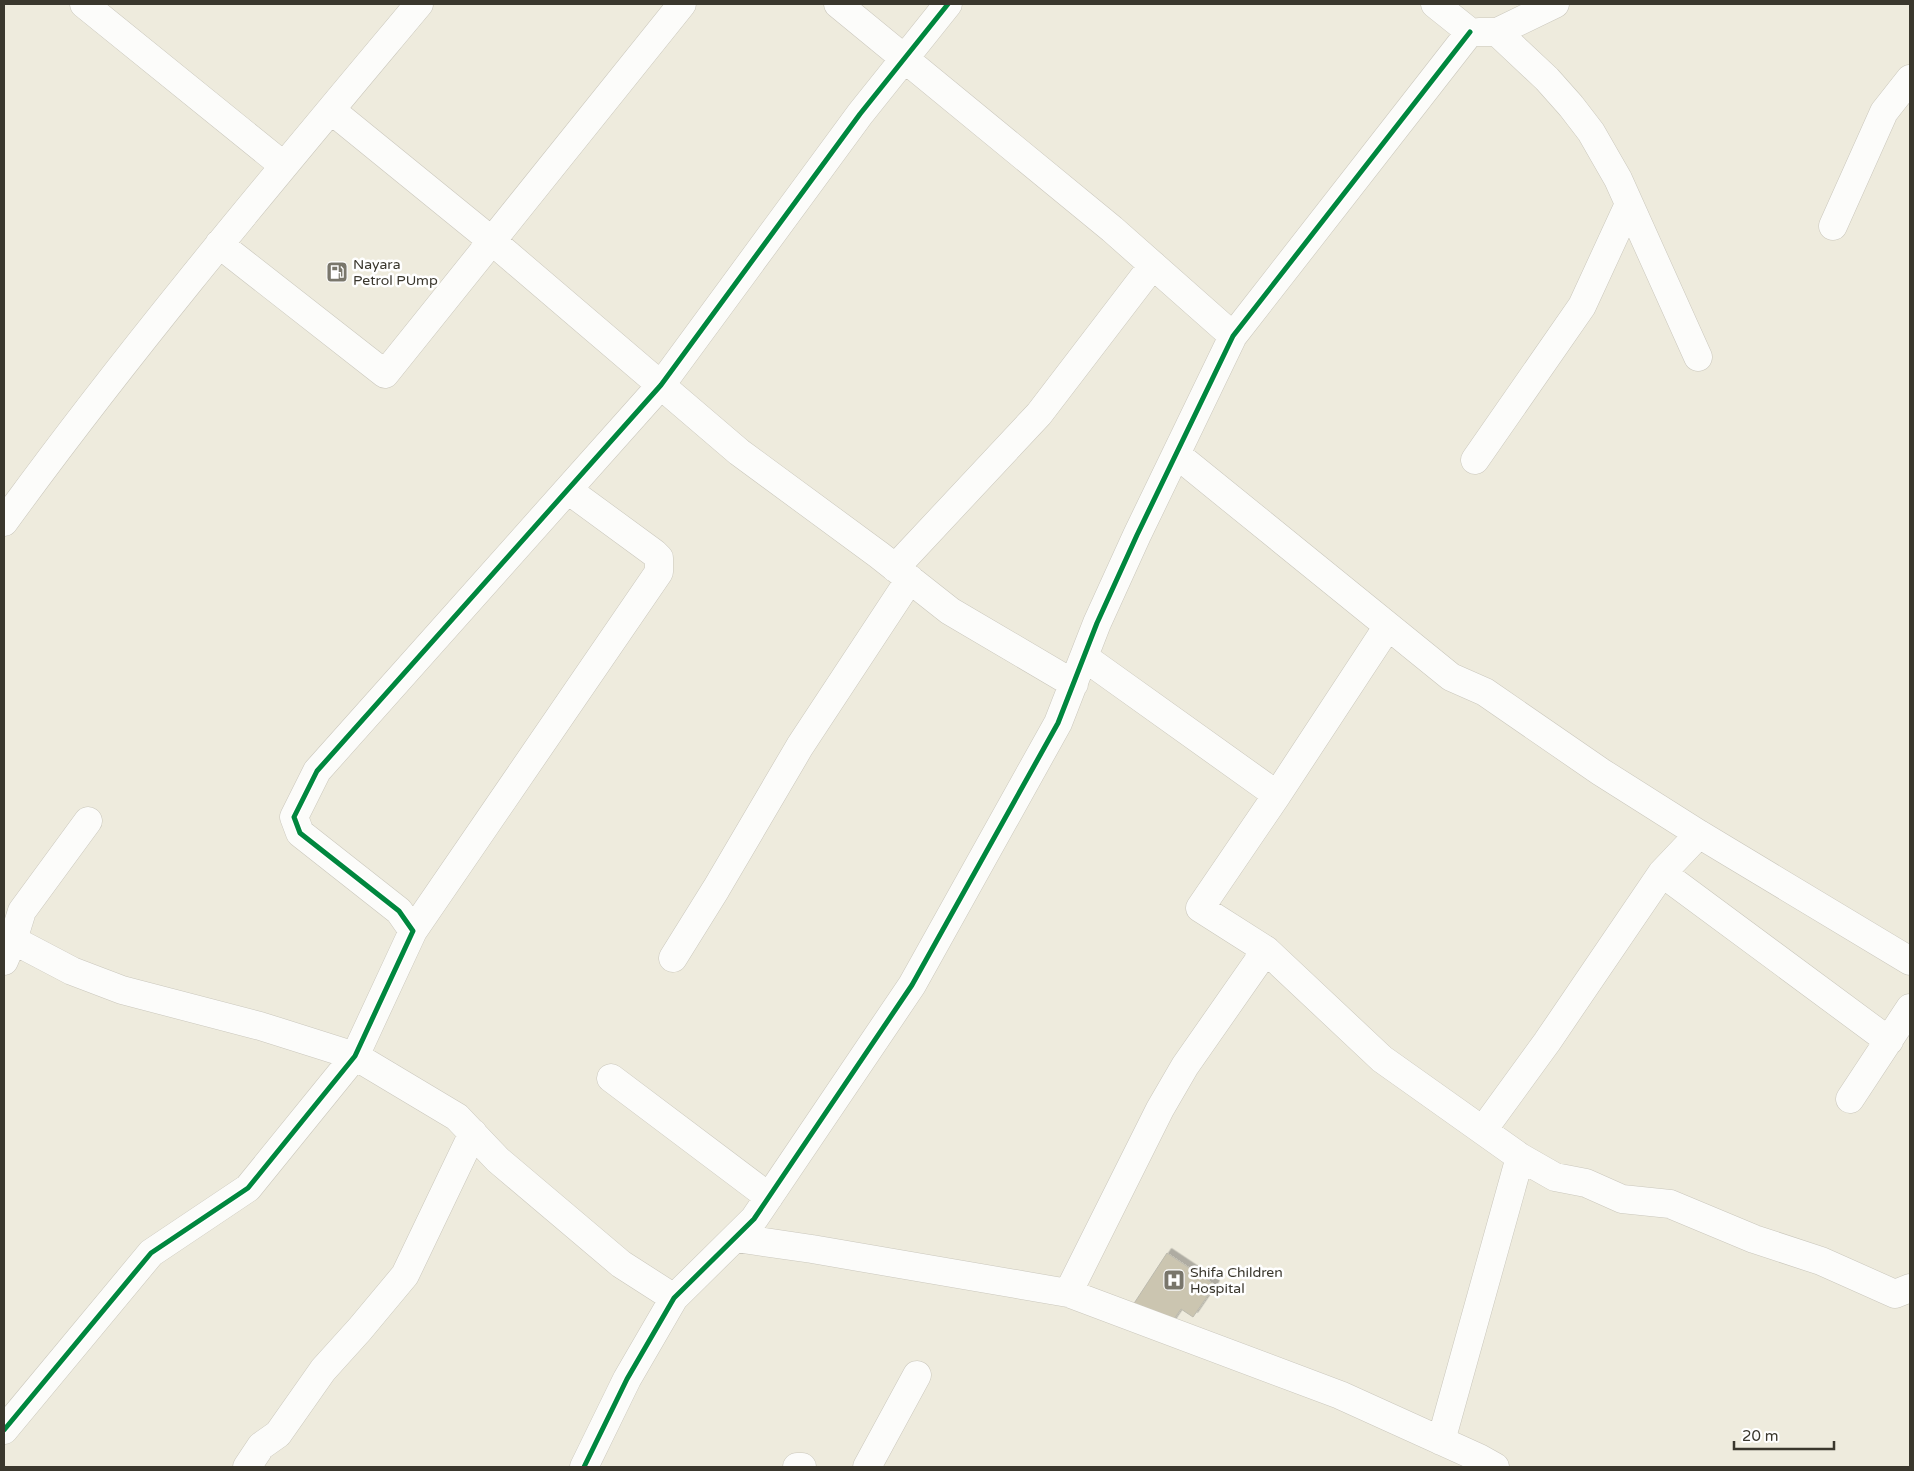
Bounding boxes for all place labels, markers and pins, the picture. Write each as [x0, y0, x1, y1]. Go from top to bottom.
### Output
place label: Nayara Petrol PUmp [353, 256, 438, 289]
fuel station icon: Nayara Petrol PUmp [325, 260, 349, 284]
place label: Shifa Children Hospital [1190, 1264, 1283, 1297]
hospital icon: Shifa Children Hospital [1162, 1268, 1186, 1292]

